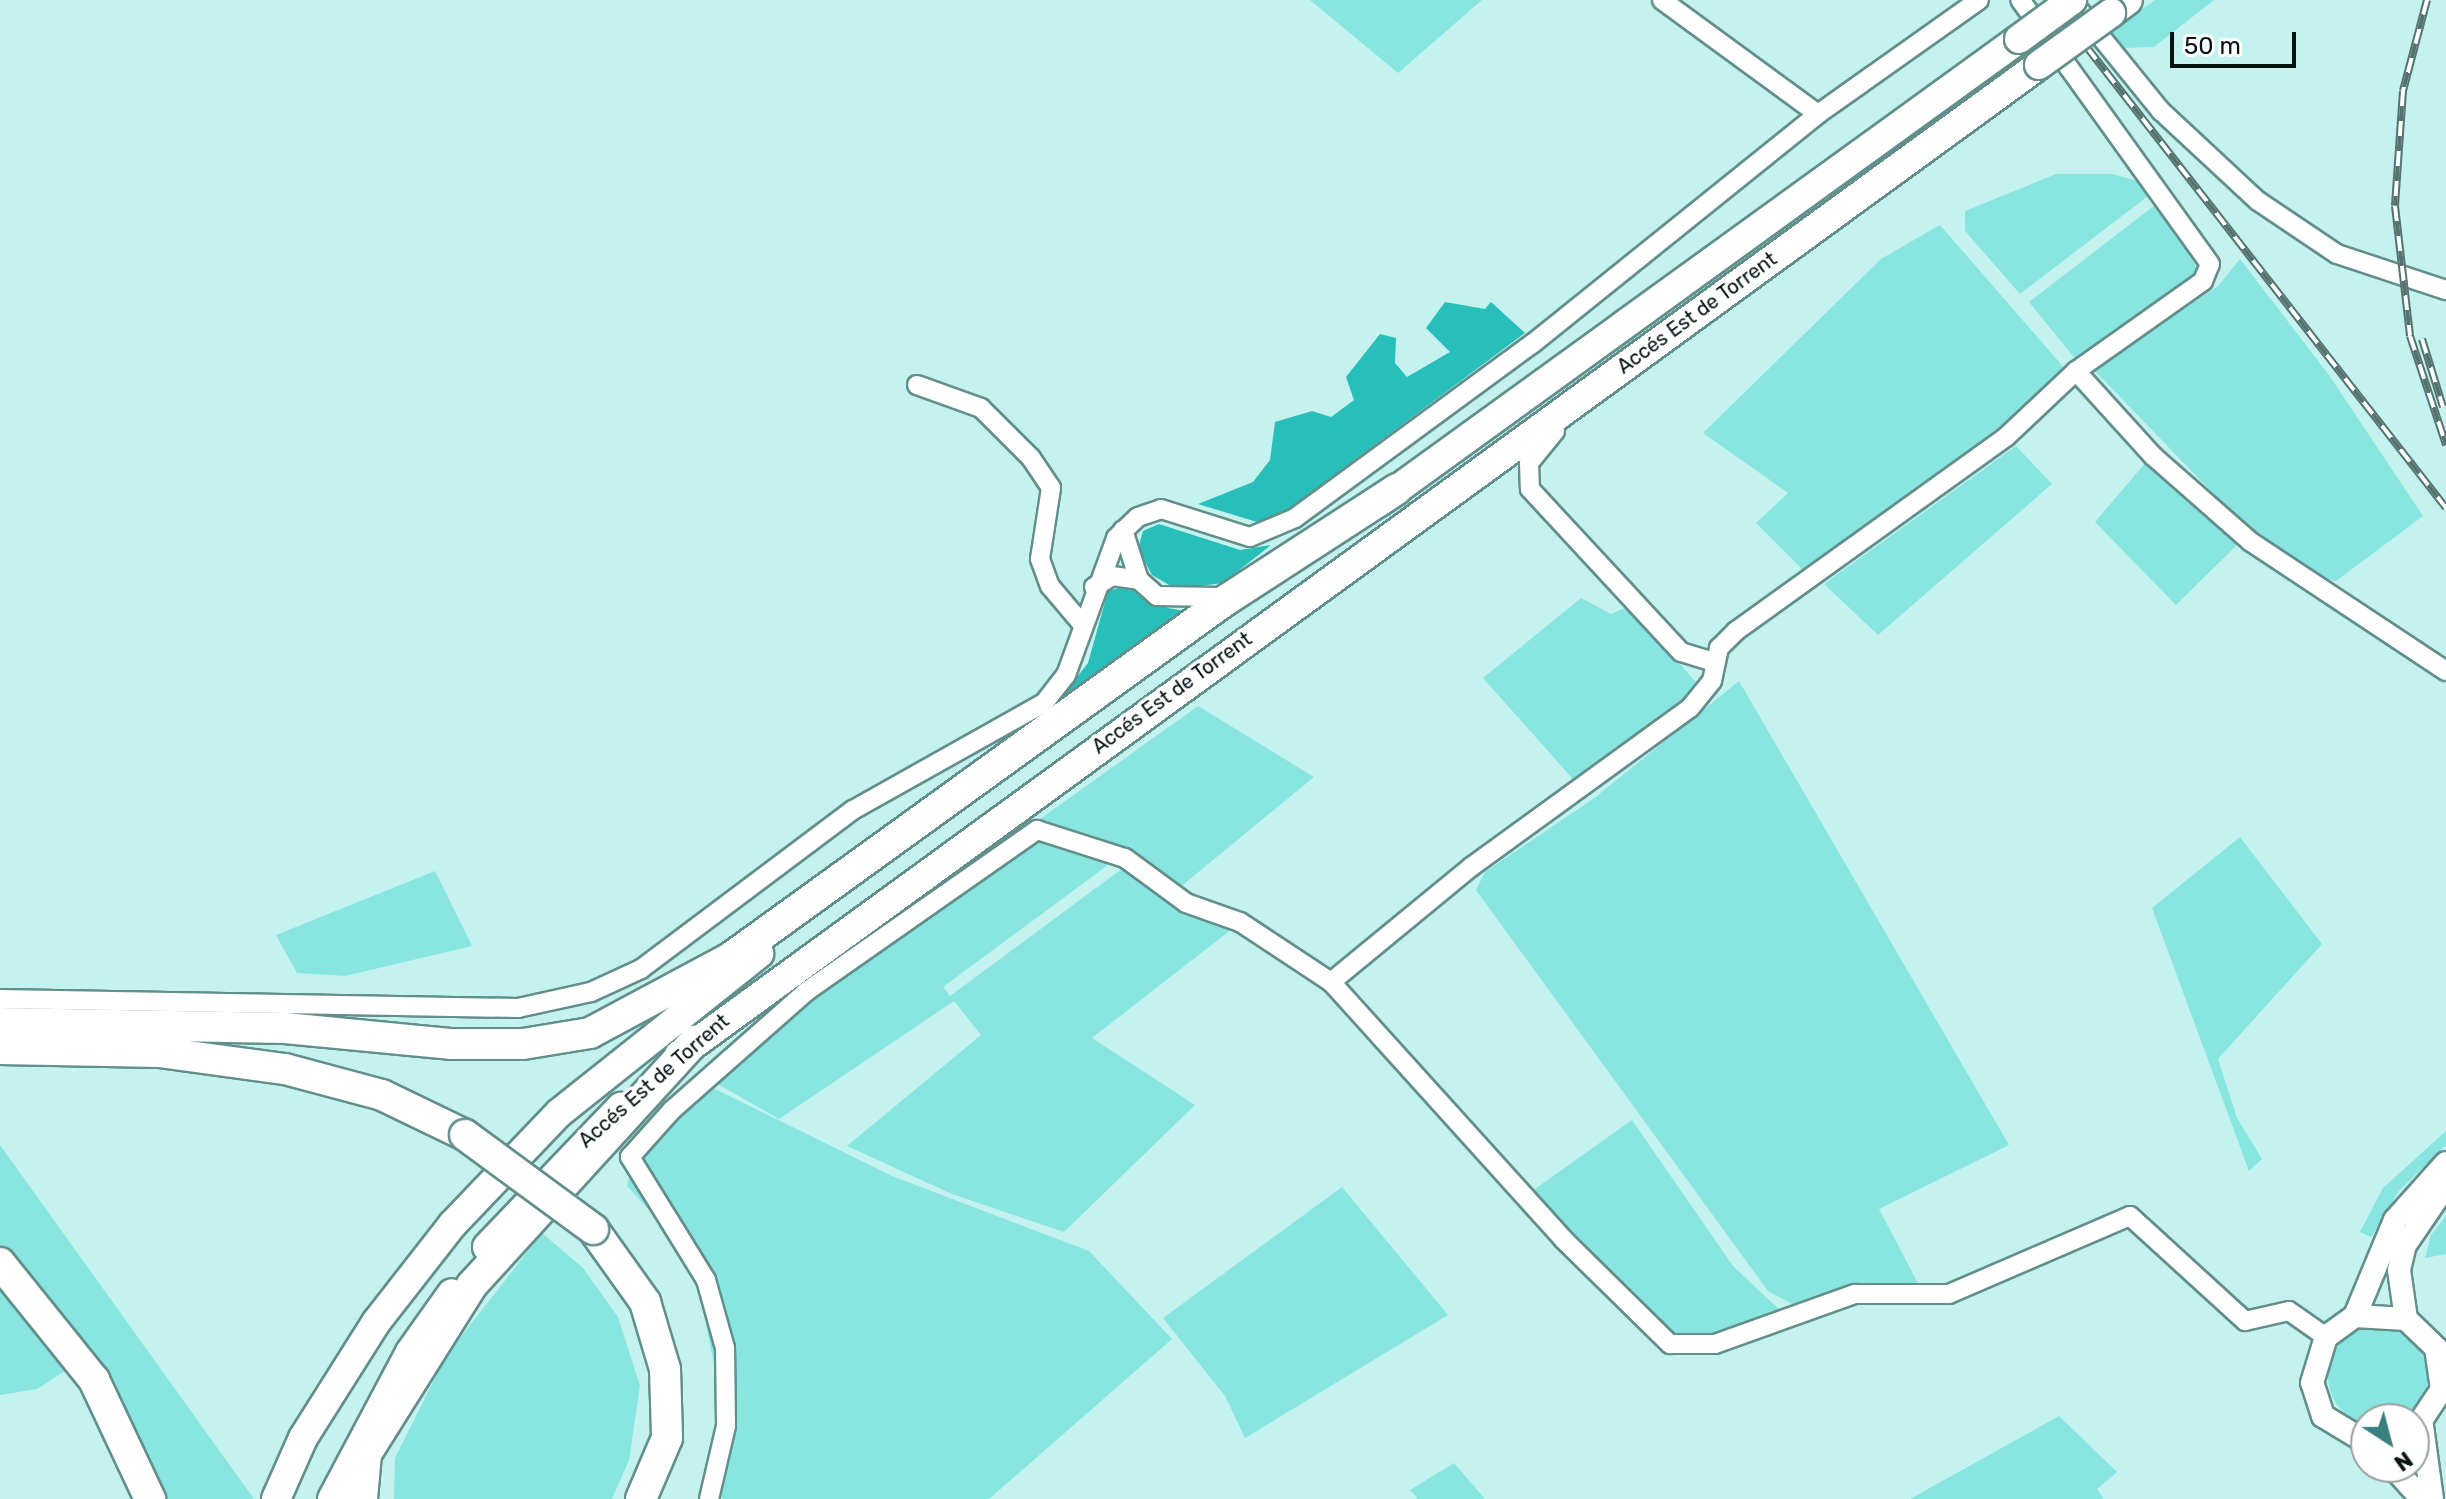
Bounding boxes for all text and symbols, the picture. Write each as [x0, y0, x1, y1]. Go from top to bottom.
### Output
scale bar [2174, 16, 2300, 66]
text: 50 m [2184, 32, 2241, 60]
street label: Accés Est de Torrent [1612, 247, 1782, 379]
street label: Accés Est de Torrent [1087, 627, 1257, 759]
street label: Accés Est de Torrent [574, 1009, 734, 1153]
north arrow [2350, 1403, 2430, 1483]
text: N [2389, 1446, 2418, 1477]

